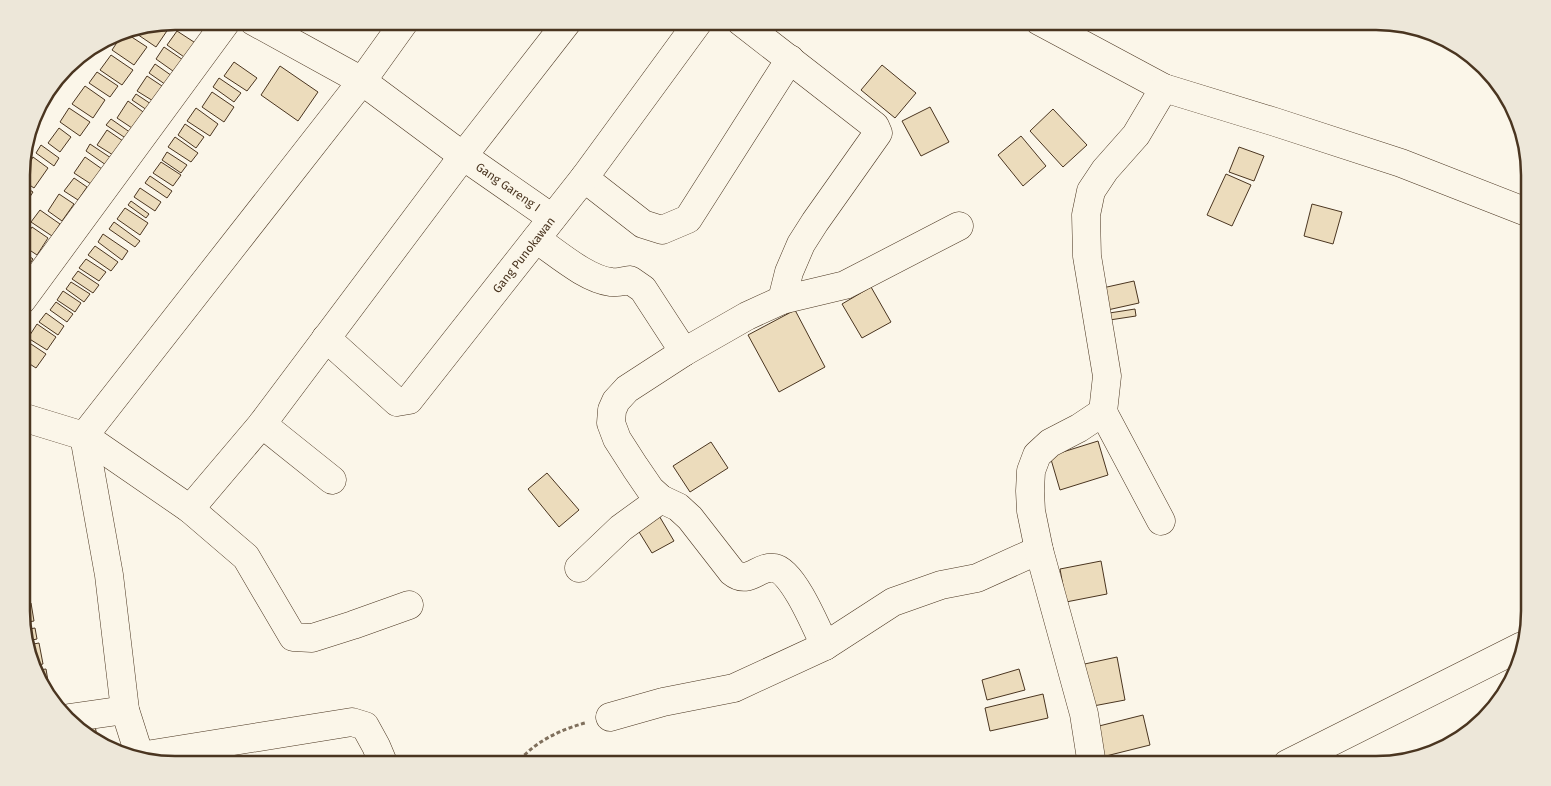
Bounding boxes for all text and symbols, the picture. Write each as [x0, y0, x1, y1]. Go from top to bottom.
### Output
street label: Gang Gareng I [473, 160, 543, 214]
street label: Gang Punokawan [490, 214, 558, 296]

